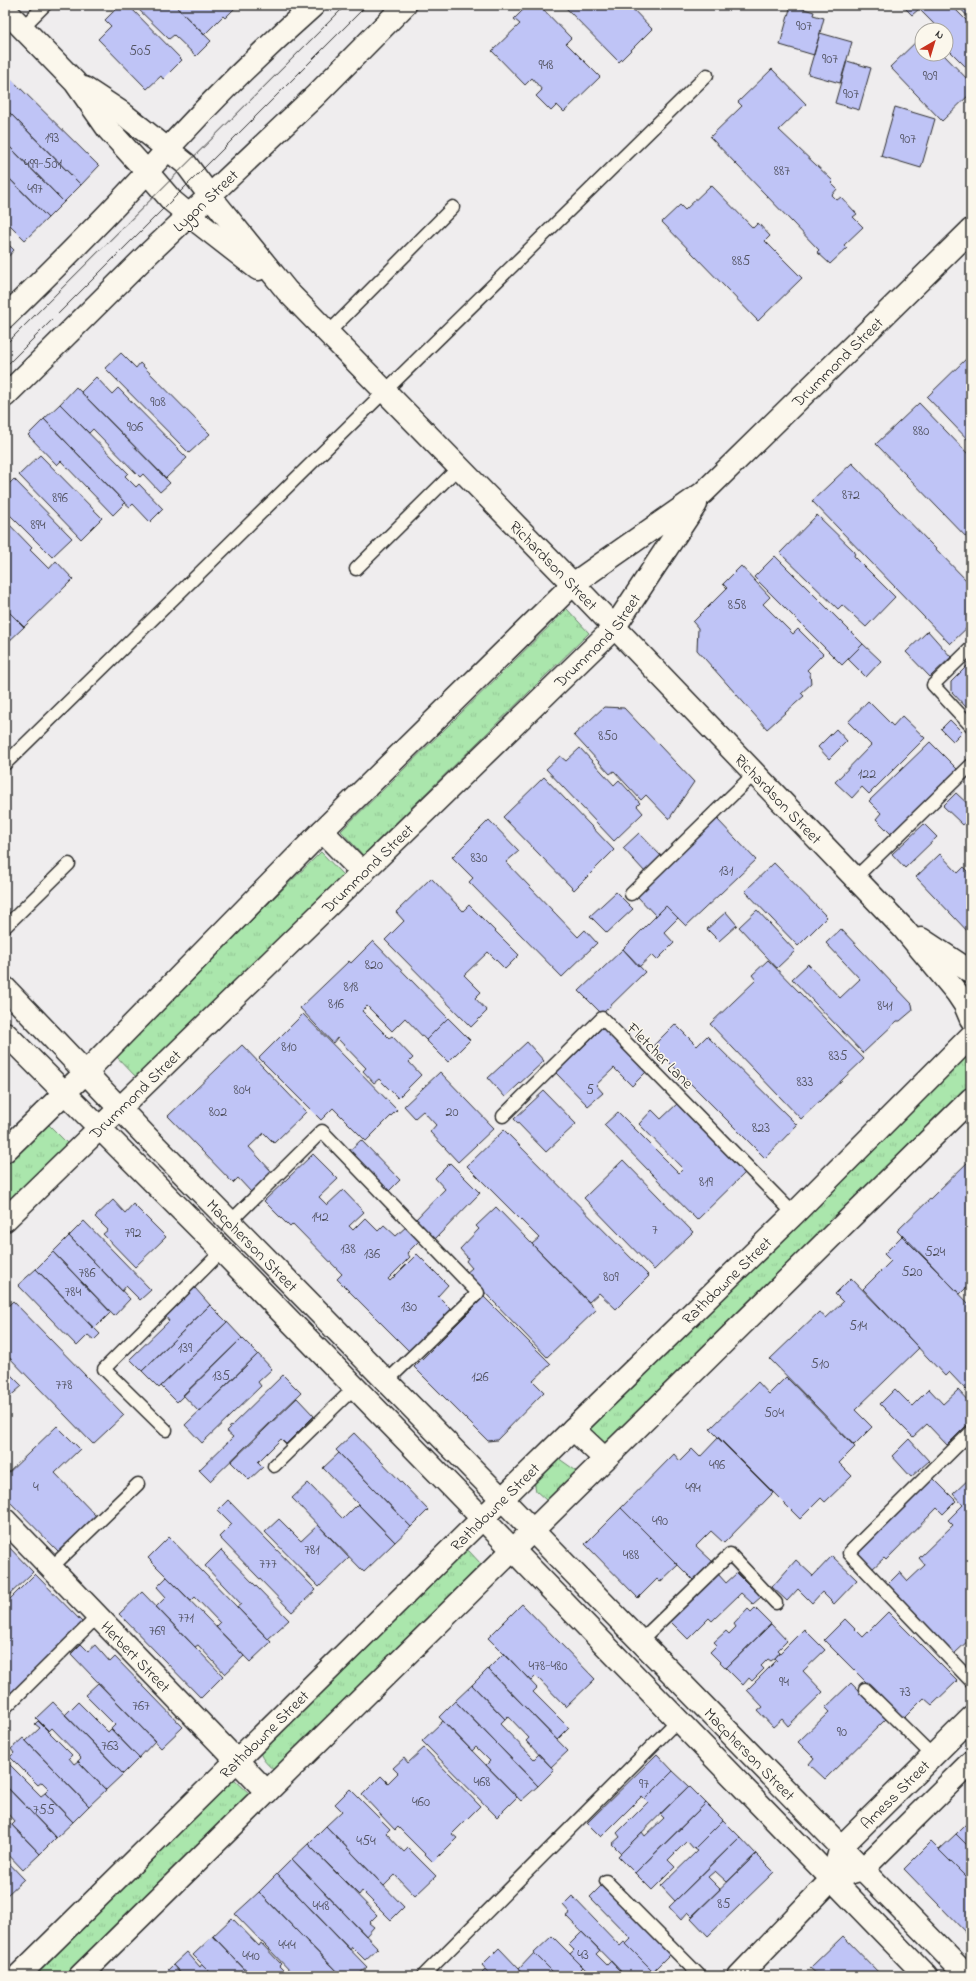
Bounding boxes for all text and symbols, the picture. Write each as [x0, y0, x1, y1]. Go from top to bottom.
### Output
house number: 907 [796, 16, 812, 37]
north arrow [914, 22, 954, 62]
text: N [932, 26, 947, 44]
house number: 505 [129, 41, 151, 62]
house number: 907 [822, 49, 838, 70]
house number: 948 [538, 55, 554, 76]
house number: 909 [923, 66, 938, 87]
house number: 907 [843, 84, 859, 105]
house number: 193 [45, 128, 59, 149]
house number: 907 [900, 129, 916, 150]
house number: 499-501 [24, 154, 63, 175]
house number: 887 [774, 161, 790, 182]
street label: Lygon Street [168, 164, 245, 239]
house number: 497 [27, 179, 43, 200]
house number: 885 [732, 251, 750, 272]
street label: Drummond Street [786, 312, 890, 414]
house number: 908 [150, 392, 166, 413]
house number: 906 [127, 417, 143, 438]
house number: 880 [913, 421, 929, 442]
house number: 872 [842, 485, 860, 506]
house number: 896 [52, 488, 68, 509]
house number: 894 [30, 515, 46, 536]
street label: Richardson Street [503, 516, 603, 617]
street label: Drummond Street [549, 589, 648, 695]
house number: 858 [728, 595, 746, 616]
house number: 850 [598, 726, 618, 747]
street label: Richardson Street [728, 749, 827, 851]
house number: 122 [858, 764, 876, 785]
street label: Drummond Street [316, 818, 420, 921]
house number: 830 [470, 848, 488, 869]
house number: 131 [719, 861, 734, 882]
house number: 820 [365, 955, 383, 976]
house number: 818 [344, 977, 358, 998]
house number: 816 [328, 994, 344, 1015]
house number: 841 [877, 996, 893, 1017]
street label: Fletcher Lane [620, 1017, 699, 1096]
house number: 810 [281, 1037, 297, 1058]
street label: Drummond Street [84, 1044, 188, 1146]
house number: 835 [828, 1046, 848, 1067]
house number: 833 [797, 1072, 814, 1093]
house number: 804 [233, 1080, 251, 1101]
house number: 5 [586, 1080, 594, 1101]
house number: 802 [209, 1102, 227, 1123]
house number: 20 [445, 1102, 459, 1123]
house number: 823 [752, 1118, 770, 1139]
house number: 819 [699, 1172, 714, 1193]
street label: Macpherson Street [200, 1194, 303, 1299]
house number: 142 [311, 1207, 329, 1228]
house number: 7 [652, 1220, 658, 1241]
house number: 792 [125, 1223, 142, 1244]
street label: Rathdowne Street [677, 1231, 779, 1331]
house number: 138 [340, 1239, 356, 1260]
house number: 524 [925, 1242, 946, 1263]
house number: 136 [364, 1244, 380, 1265]
house number: 520 [901, 1262, 923, 1283]
house number: 786 [78, 1263, 96, 1284]
house number: 809 [603, 1267, 620, 1288]
house number: 784 [65, 1282, 82, 1303]
house number: 130 [401, 1297, 417, 1318]
house number: 514 [849, 1316, 867, 1337]
house number: 139 [178, 1338, 193, 1359]
house number: 510 [811, 1354, 829, 1375]
house number: 135 [212, 1366, 230, 1387]
house number: 126 [471, 1367, 489, 1388]
house number: 778 [56, 1375, 72, 1396]
house number: 504 [764, 1403, 784, 1424]
house number: 496 [709, 1455, 725, 1476]
street label: Rathdowne Street [446, 1458, 547, 1558]
house number: 4 [33, 1477, 39, 1498]
house number: 494 [685, 1478, 701, 1499]
house number: 490 [652, 1511, 668, 1532]
house number: 781 [304, 1540, 320, 1561]
house number: 488 [623, 1545, 639, 1566]
house number: 777 [259, 1554, 277, 1575]
house number: 771 [178, 1608, 195, 1629]
street label: Herbert Street [94, 1616, 176, 1699]
house number: 769 [149, 1621, 166, 1642]
house number: 478-480 [528, 1656, 568, 1677]
house number: 94 [779, 1672, 789, 1693]
house number: 73 [899, 1682, 911, 1703]
street label: Rathdowne Street [215, 1685, 316, 1785]
house number: 767 [132, 1696, 150, 1717]
street label: Macpherson Street [697, 1703, 800, 1808]
house number: 90 [837, 1722, 847, 1743]
house number: 763 [101, 1736, 119, 1757]
street label: Amess Street [855, 1755, 937, 1836]
house number: 468 [473, 1772, 491, 1793]
house number: 97 [639, 1774, 649, 1795]
house number: 460 [412, 1792, 430, 1813]
house number: 755 [33, 1800, 55, 1821]
house number: 454 [356, 1831, 376, 1852]
house number: 85 [717, 1894, 731, 1915]
house number: 448 [313, 1896, 329, 1917]
house number: 444 [278, 1935, 296, 1956]
house number: 43 [577, 1945, 589, 1966]
house number: 440 [242, 1946, 260, 1967]

